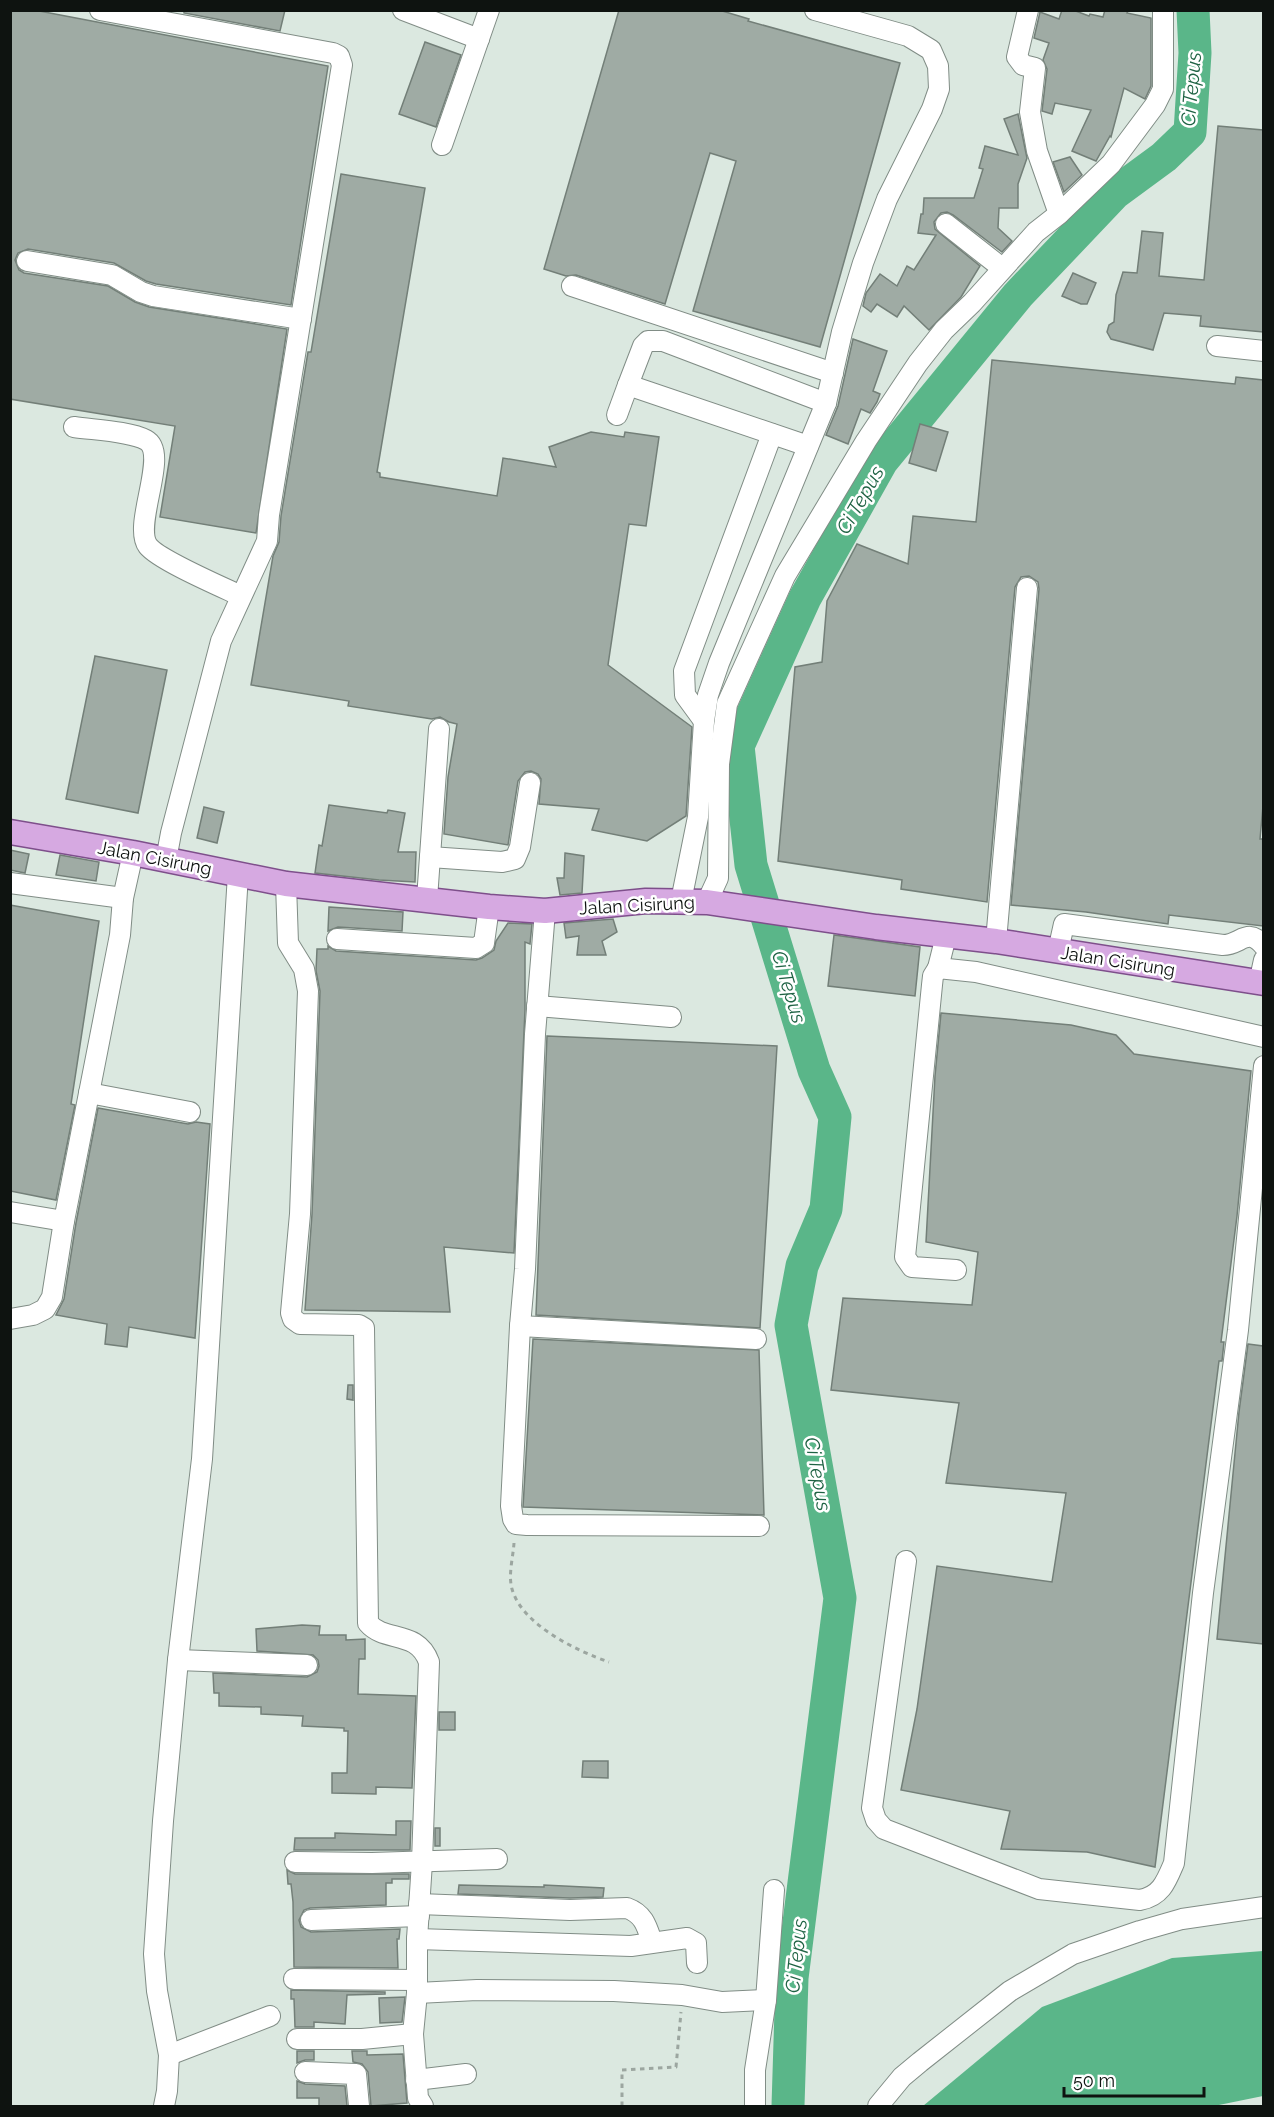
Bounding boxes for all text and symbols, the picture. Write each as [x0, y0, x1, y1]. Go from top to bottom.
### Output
water label: Ci Tepus [1176, 50, 1206, 127]
water label: Ci Tepus [831, 461, 889, 538]
street label: Jalan Cisirung [96, 837, 214, 879]
street label: Jalan Cisirung [579, 891, 695, 919]
street label: Jalan Cisirung [1059, 942, 1177, 980]
water label: Ci Tepus [767, 948, 812, 1027]
water label: Ci Tepus [800, 1435, 836, 1513]
water label: Ci Tepus [780, 1917, 812, 1994]
scale bar [1064, 2060, 1204, 2098]
text: 50 m [1073, 2070, 1115, 2091]

